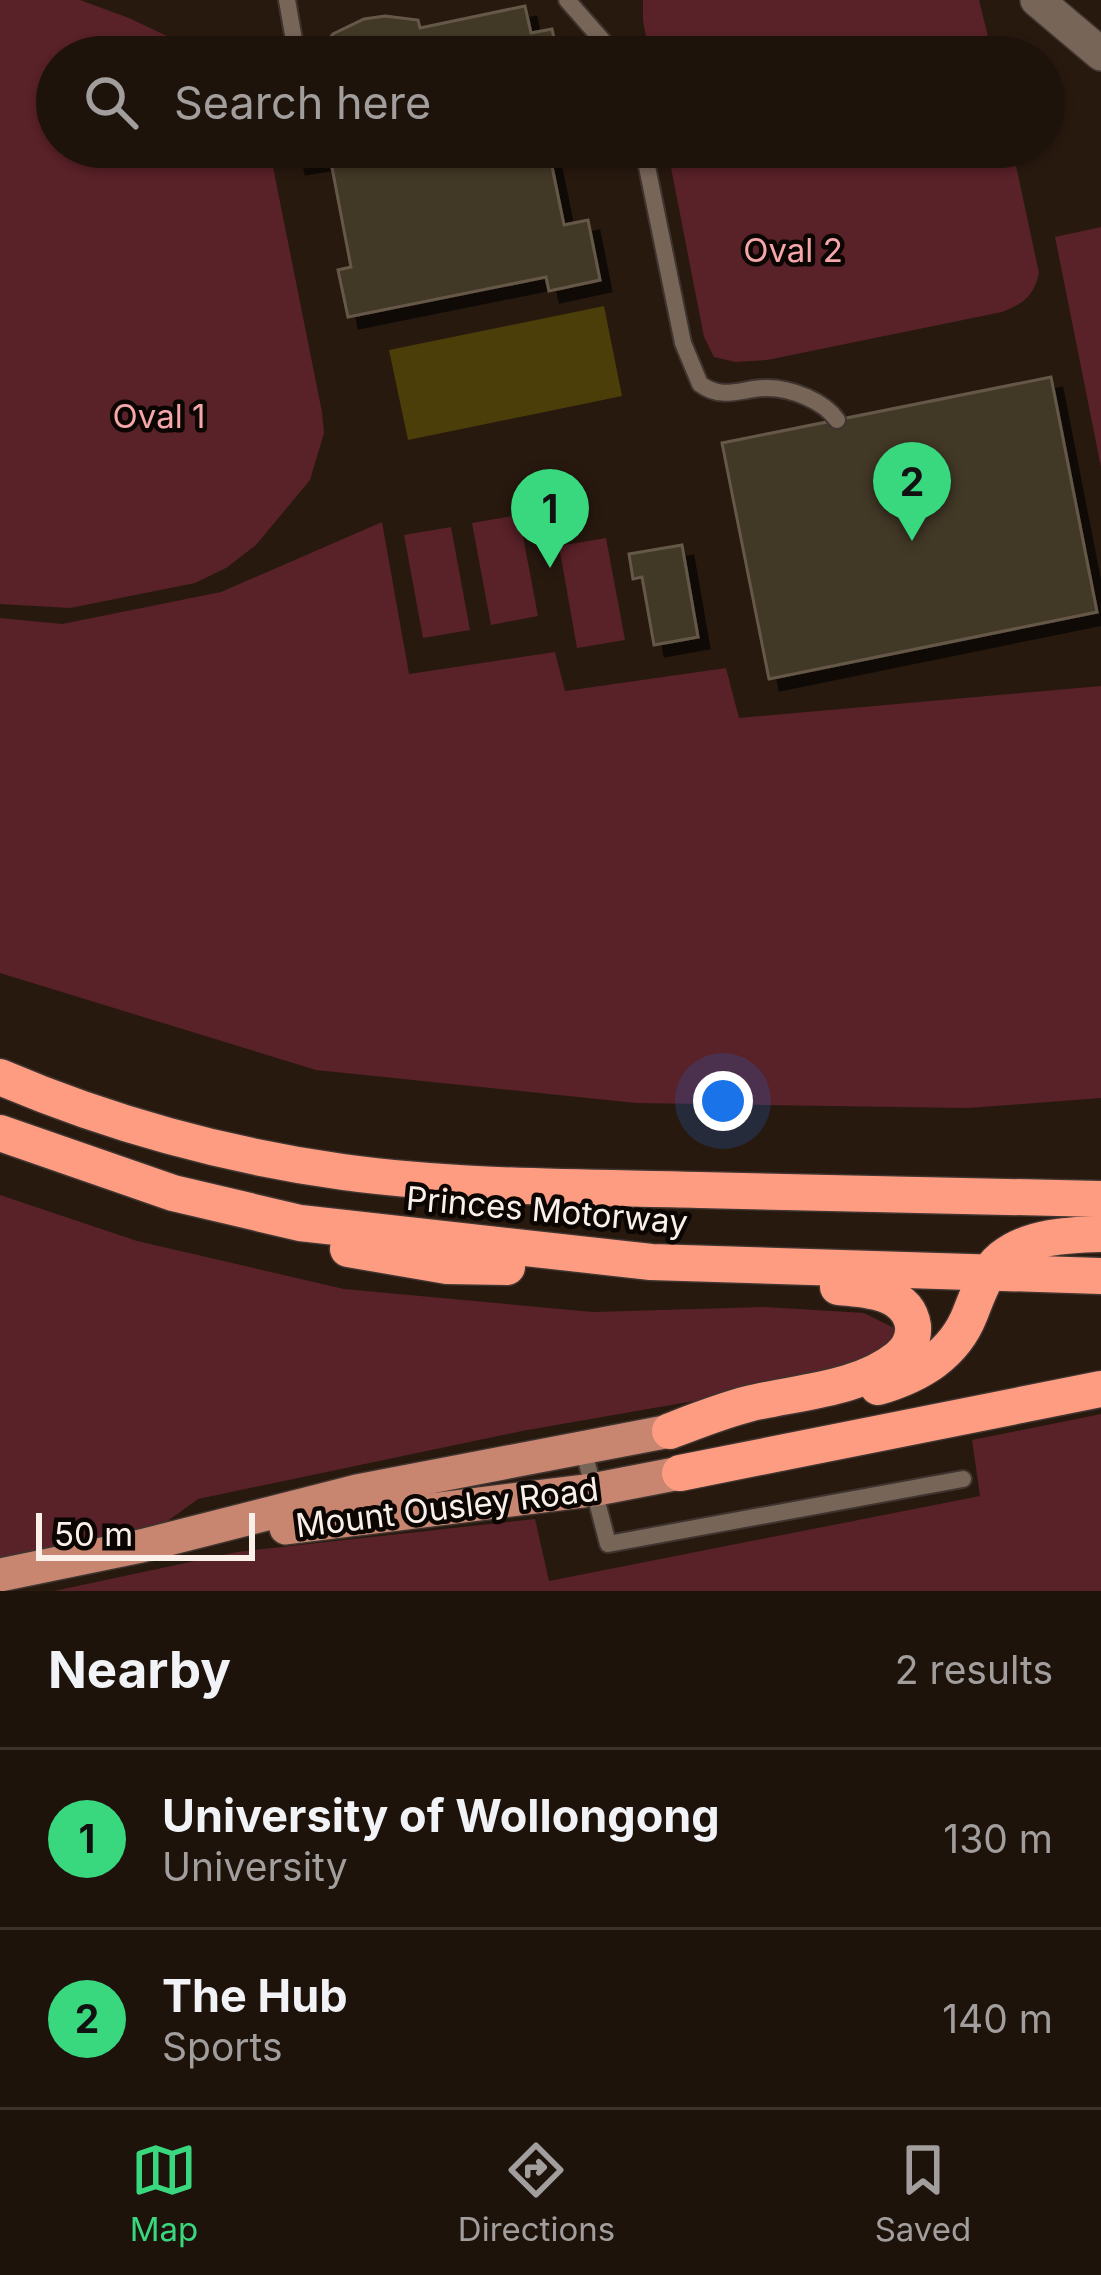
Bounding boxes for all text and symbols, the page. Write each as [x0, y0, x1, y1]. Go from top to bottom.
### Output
search box [36, 36, 1065, 168]
icon: search [78, 69, 144, 135]
text: Search here [174, 75, 431, 130]
park label: Oval 2 [743, 230, 843, 270]
park label: Oval 1 [113, 396, 205, 436]
pin: 2 [873, 442, 951, 541]
pin: 1 [511, 469, 589, 568]
your location [693, 1071, 753, 1131]
street label: Princes Motorway [405, 1178, 689, 1242]
street label: Mount Ousley Road [293, 1469, 601, 1545]
scale bar [36, 1507, 255, 1560]
text: 50 m [54, 1514, 133, 1554]
text: Nearby [48, 1639, 231, 1700]
text: 2 results [895, 1646, 1053, 1693]
text: University of Wollongong [162, 1788, 720, 1843]
text: 1 [79, 1815, 95, 1862]
text: 130 m [943, 1815, 1053, 1862]
text: University [162, 1843, 348, 1890]
text: The Hub [162, 1968, 348, 2023]
text: 2 [75, 1995, 99, 2042]
text: 140 m [942, 1995, 1053, 2042]
text: Sports [162, 2023, 283, 2070]
tab: Map [130, 2137, 198, 2249]
tab: Directions [458, 2137, 615, 2249]
tab: Saved [875, 2137, 971, 2249]

